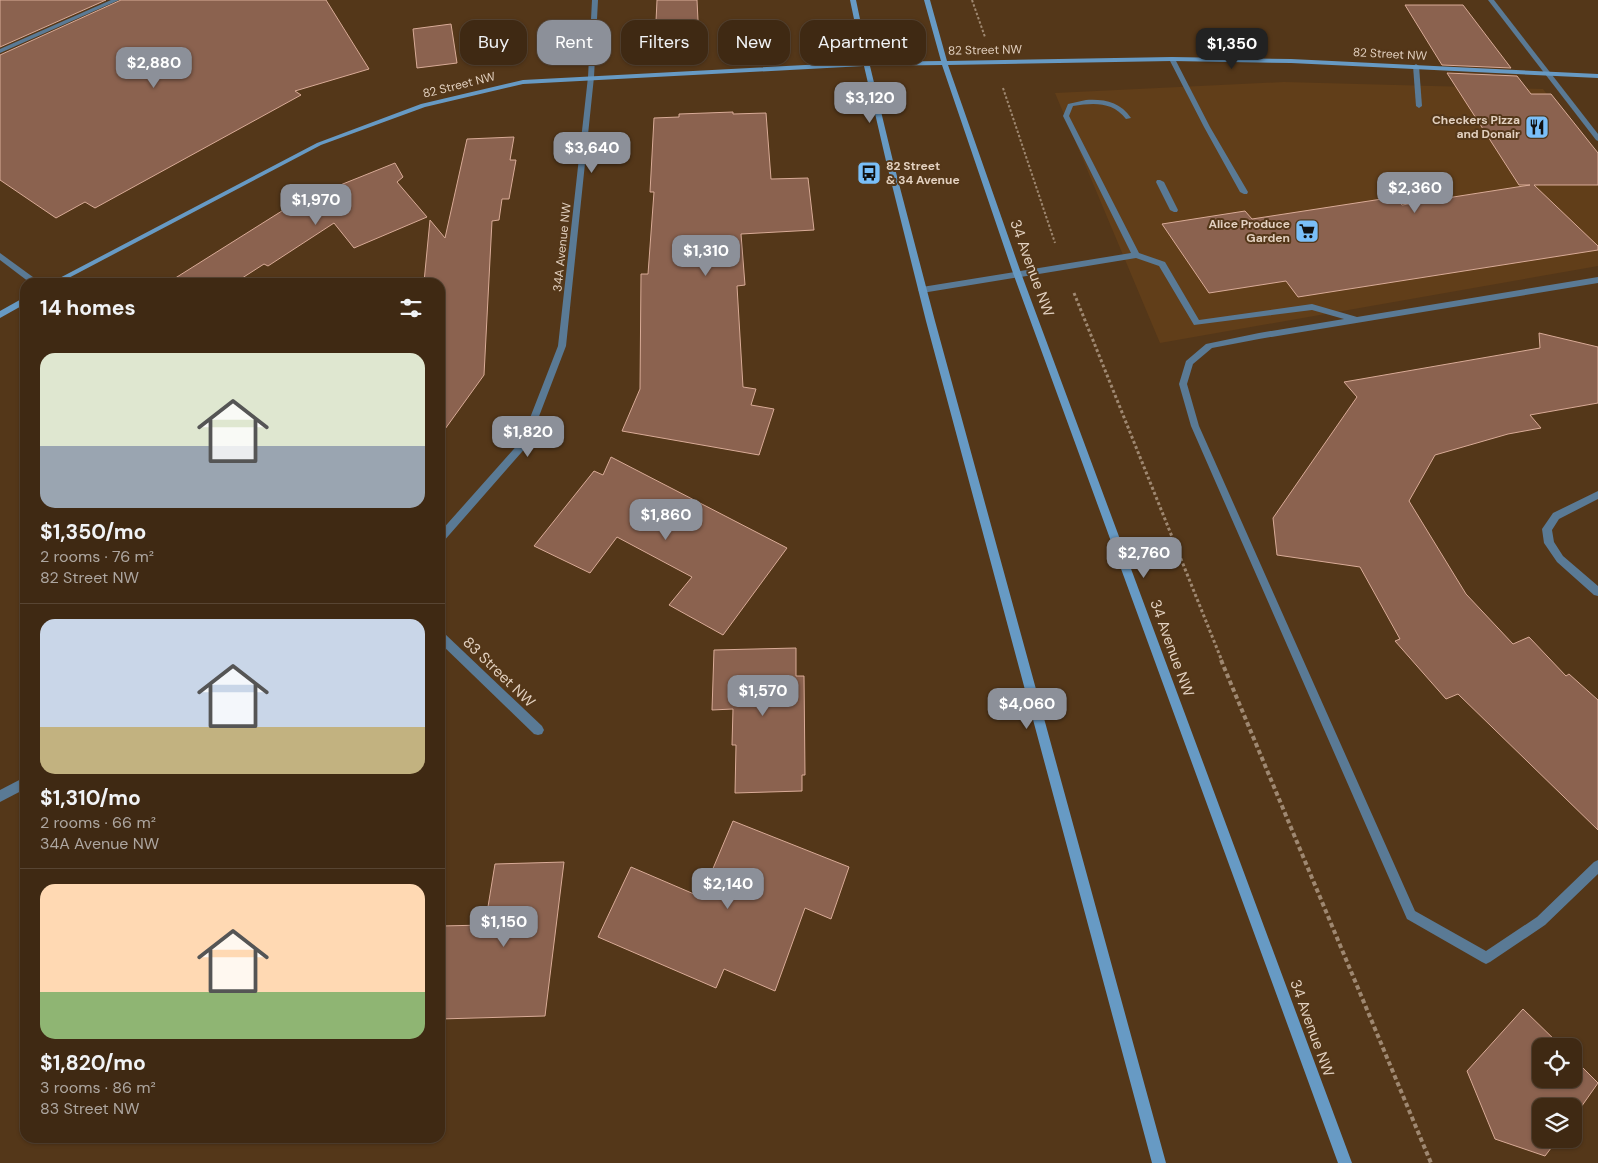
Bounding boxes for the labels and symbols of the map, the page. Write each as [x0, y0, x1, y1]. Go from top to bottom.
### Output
pin: $1,350 [1191, 28, 1273, 70]
street label: 82 Street NW [948, 41, 1023, 59]
street label: 82 Street NW [1352, 44, 1428, 64]
pin: $2,880 [113, 46, 195, 89]
street label: 82 Street NW [421, 68, 497, 102]
pin: $3,120 [829, 82, 911, 124]
place label: Checkers Pizza and Donair [1432, 112, 1520, 142]
restaurant icon: Checkers Pizza and Donair [1524, 114, 1550, 140]
pin: $3,640 [551, 132, 633, 174]
place label: 82 Street & 34 Avenue [886, 158, 960, 188]
bus stop icon: 82 Street & 34 Avenue [856, 160, 882, 186]
pin: $2,360 [1374, 172, 1456, 214]
pin: $1,970 [275, 184, 357, 226]
street label: 34A Avenue NW [549, 201, 575, 292]
place label: Alice Produce Garden [1208, 216, 1290, 246]
street label: 34 Avenue NW [1005, 217, 1059, 320]
supermarket icon: Alice Produce Garden [1294, 218, 1320, 244]
pin: $1,310 [665, 234, 747, 277]
pin: $1,820 [487, 416, 569, 458]
pin: $1,860 [625, 498, 707, 541]
pin: $2,760 [1103, 536, 1185, 579]
street label: 34 Avenue NW [1145, 597, 1199, 700]
street label: 83 Street NW [458, 632, 540, 712]
pin: $1,570 [722, 674, 804, 717]
pin: $4,060 [986, 688, 1068, 730]
pin: $2,140 [687, 868, 769, 910]
pin: $1,150 [463, 906, 545, 948]
street label: 34 Avenue NW [1285, 977, 1339, 1080]

